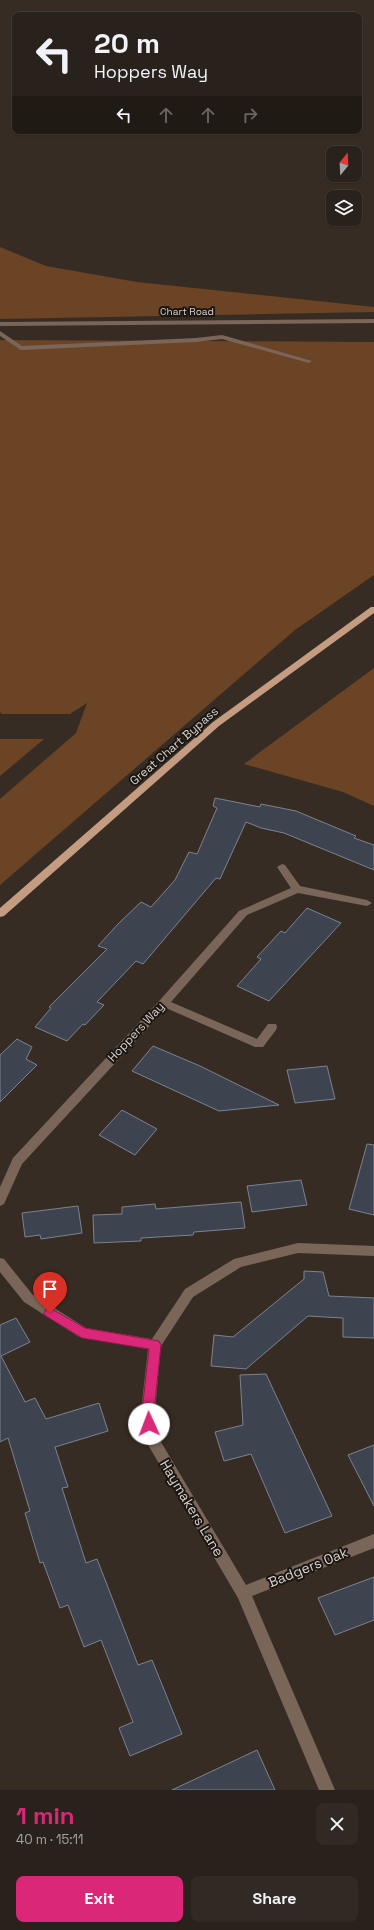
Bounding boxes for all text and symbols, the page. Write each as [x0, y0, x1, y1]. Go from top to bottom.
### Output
text: 20 m [94, 25, 160, 61]
icon: left [28, 28, 80, 80]
text: Hoppers Way [94, 60, 208, 83]
icon: left [113, 104, 135, 126]
icon: ahead [155, 104, 177, 126]
icon: ahead [197, 104, 219, 126]
icon: right [239, 104, 261, 126]
north arrow [326, 146, 362, 182]
map controls [326, 146, 362, 226]
button: layers [326, 190, 362, 226]
street label: Chart Road [160, 305, 214, 318]
street label: Great Chart Bypass [126, 703, 222, 789]
street label: Hoppers Way [104, 999, 168, 1065]
pin [33, 1272, 67, 1313]
icon: arrive [39, 1278, 61, 1300]
position arrow [128, 1403, 170, 1445]
street label: Haymakers Lane [156, 1456, 228, 1560]
street label: Badgers Oak [265, 1543, 351, 1591]
text: 1 min [16, 1800, 75, 1831]
button: close [316, 1803, 358, 1845]
text: 40 m · 15:11 [16, 1831, 83, 1848]
button: Exit [16, 1876, 183, 1922]
button: Share [191, 1876, 358, 1922]

